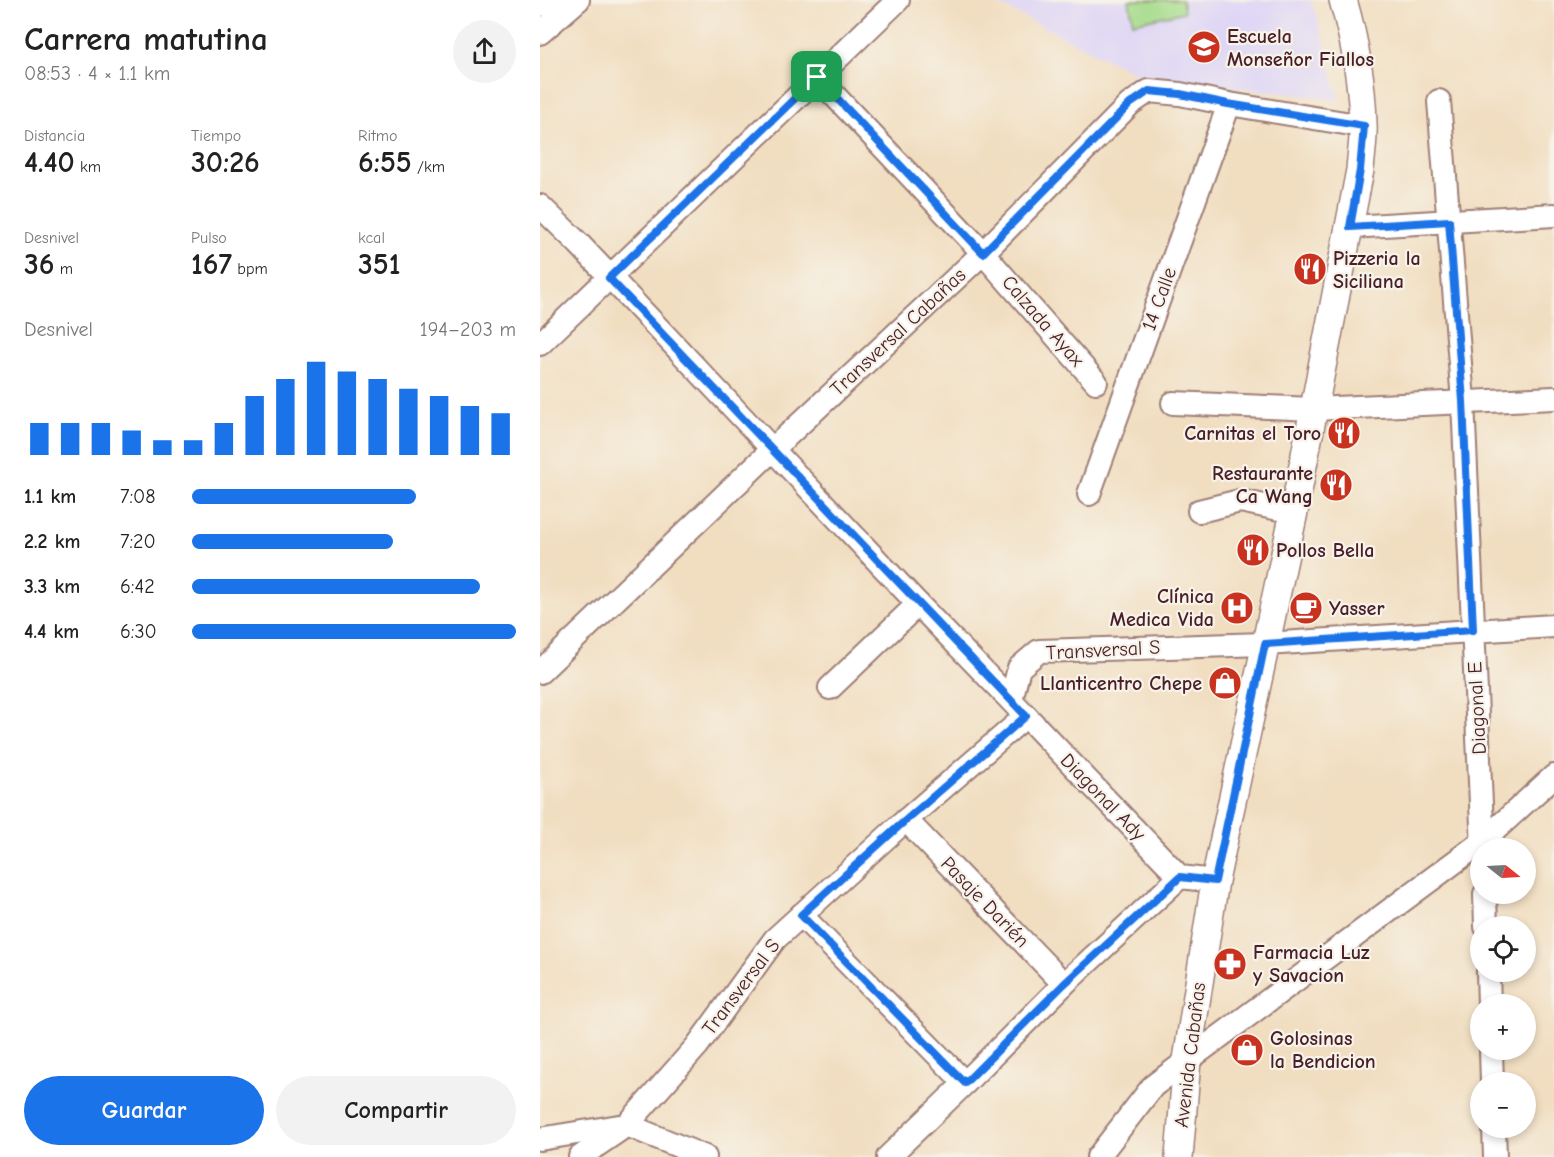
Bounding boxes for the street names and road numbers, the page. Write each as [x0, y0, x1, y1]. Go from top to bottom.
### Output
street label: Transversal Cabañas [826, 263, 970, 401]
street label: 14 Calle [1137, 264, 1181, 334]
street label: Calzada Ayax [997, 271, 1089, 372]
street label: Transversal S [1045, 636, 1161, 664]
street label: Diagonal E [1463, 661, 1491, 755]
street label: Diagonal Ady [1056, 749, 1150, 845]
street label: Pasaje Darién [936, 852, 1034, 952]
street label: Transversal S [697, 934, 785, 1040]
street label: Avenida Cabañas [1170, 981, 1210, 1129]

